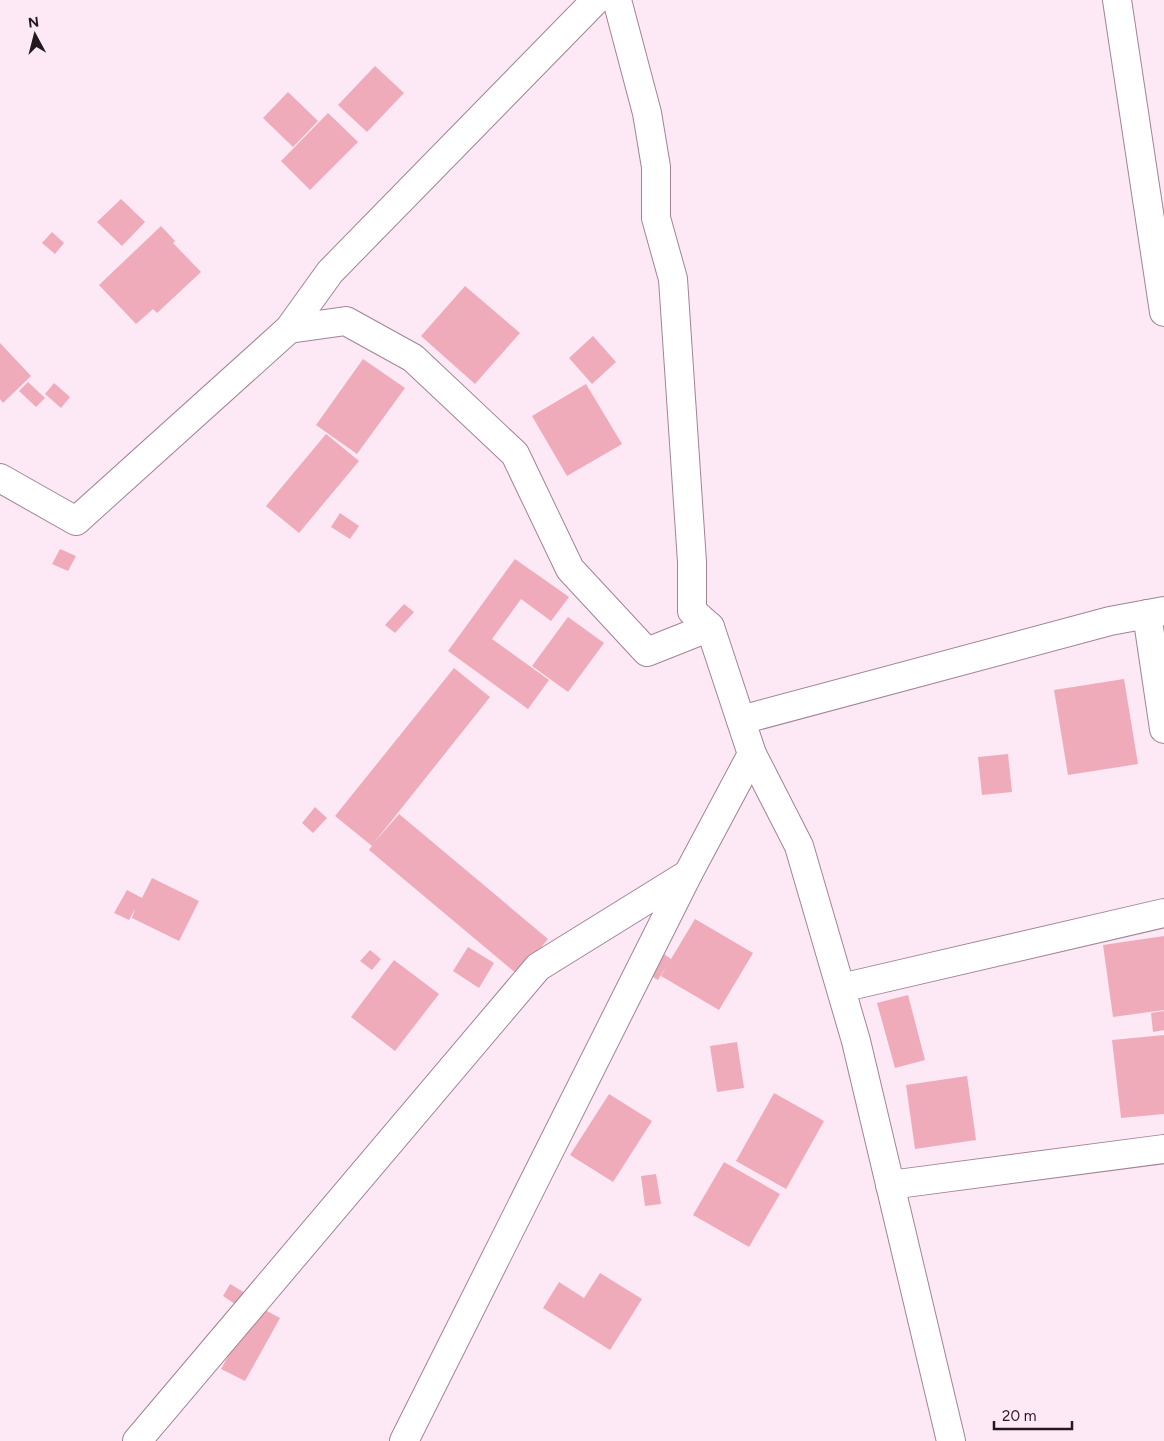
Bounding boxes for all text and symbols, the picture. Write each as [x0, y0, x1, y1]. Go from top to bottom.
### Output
north arrow [10, 10, 60, 60]
text: N [27, 13, 40, 32]
scale bar [994, 1398, 1072, 1430]
text: 20 m [1002, 1407, 1036, 1425]

